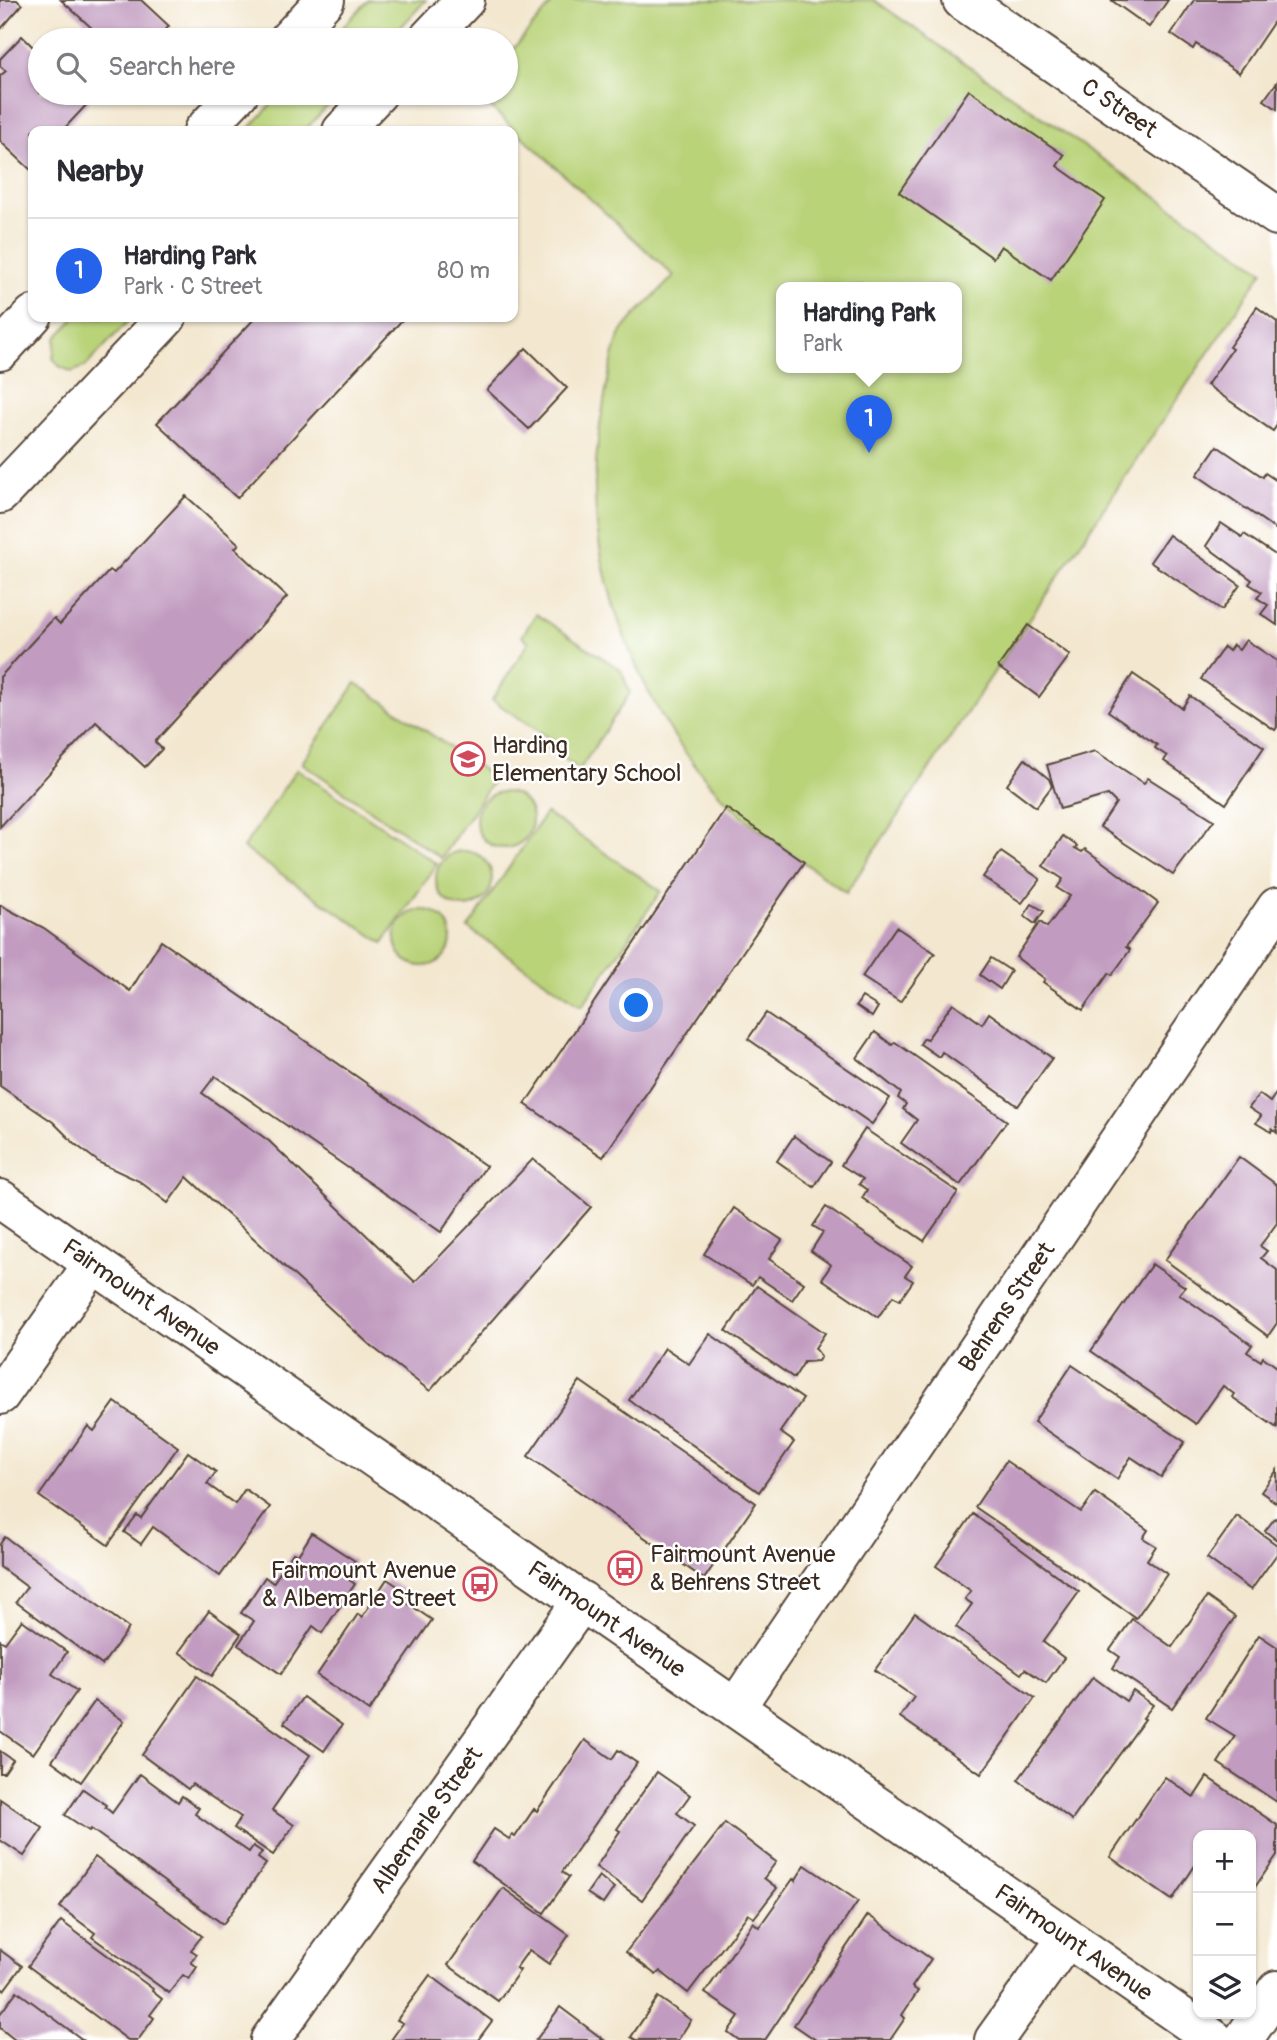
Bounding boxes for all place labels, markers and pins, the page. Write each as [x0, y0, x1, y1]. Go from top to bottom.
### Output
pin: 1 [846, 395, 892, 453]
place label: Harding Elementary School [492, 731, 682, 788]
school or university icon: Harding Elementary School [449, 740, 487, 778]
place label: Fairmount Avenue & Behrens Street [650, 1540, 835, 1597]
bus stop icon: Fairmount Avenue & Behrens Street [606, 1549, 644, 1587]
place label: Fairmount Avenue & Albemarle Street [262, 1556, 456, 1613]
bus stop icon: Fairmount Avenue & Albemarle Street [461, 1565, 499, 1603]

